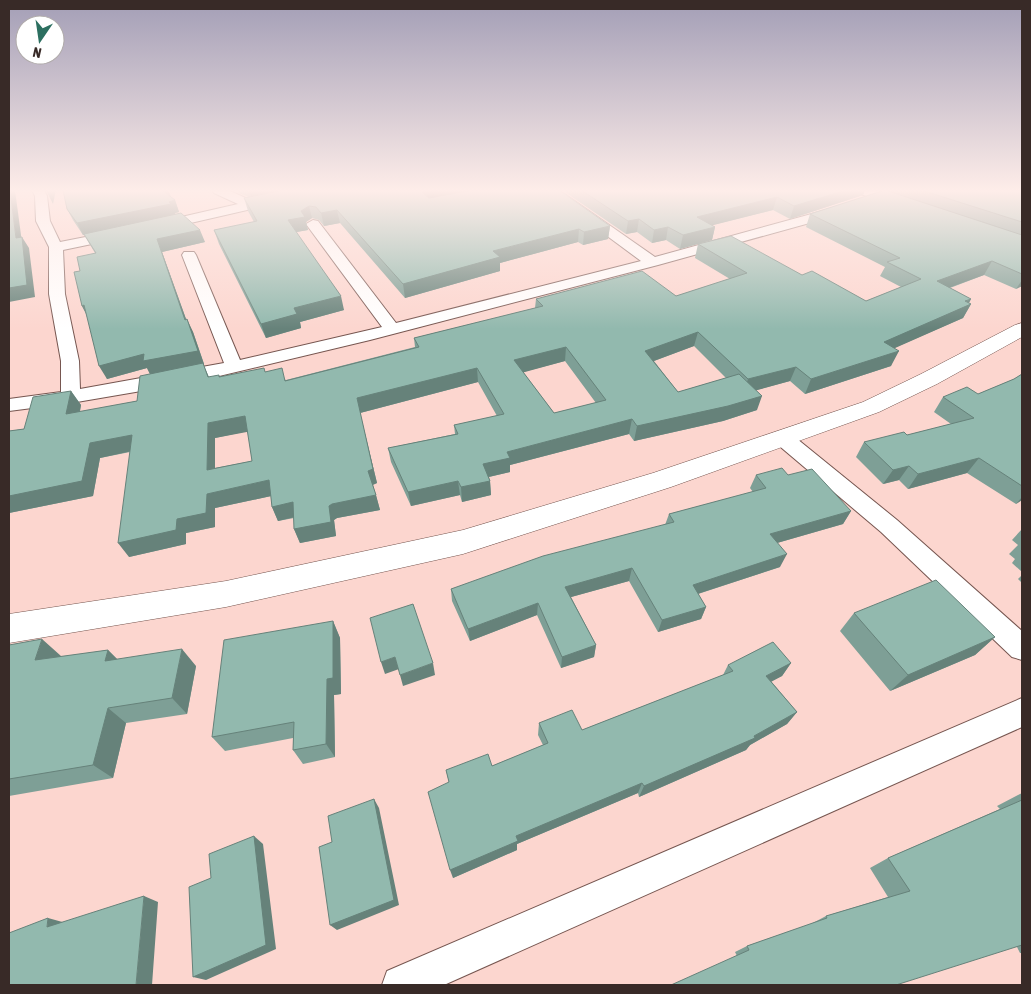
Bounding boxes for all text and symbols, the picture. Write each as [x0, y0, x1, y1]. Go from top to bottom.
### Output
north arrow [15, 15, 65, 65]
text: N [31, 44, 43, 61]

